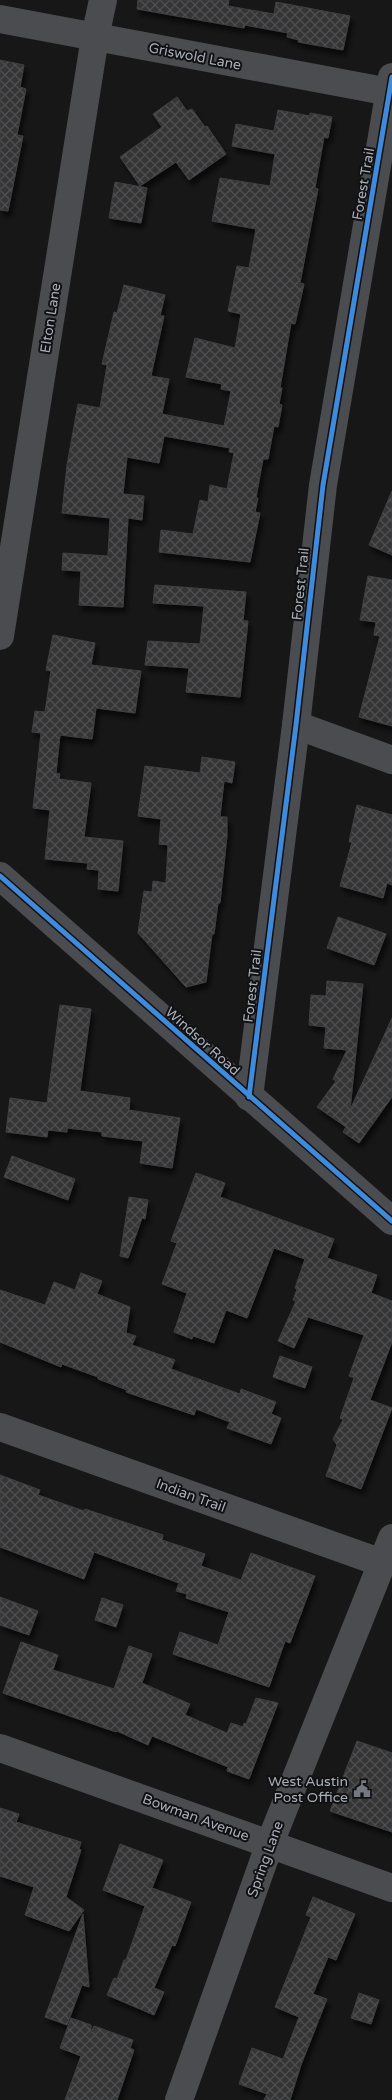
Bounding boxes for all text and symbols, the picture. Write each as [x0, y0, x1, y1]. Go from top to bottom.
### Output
street label: Griswold Lane [147, 39, 243, 74]
street label: Forest Trail [349, 147, 378, 222]
street label: Elton Lane [37, 282, 64, 354]
street label: Forest Trail [288, 547, 313, 621]
street label: Forest Trail [240, 949, 265, 1023]
street label: Windsor Road [162, 1004, 243, 1079]
street label: Indian Trail [154, 1475, 228, 1516]
place label: West Austin Post Office [268, 1773, 348, 1806]
public building icon: West Austin Post Office [352, 1779, 372, 1799]
street label: Bowman Avenue [140, 1790, 251, 1845]
street label: Spring Lane [244, 1819, 287, 1899]

